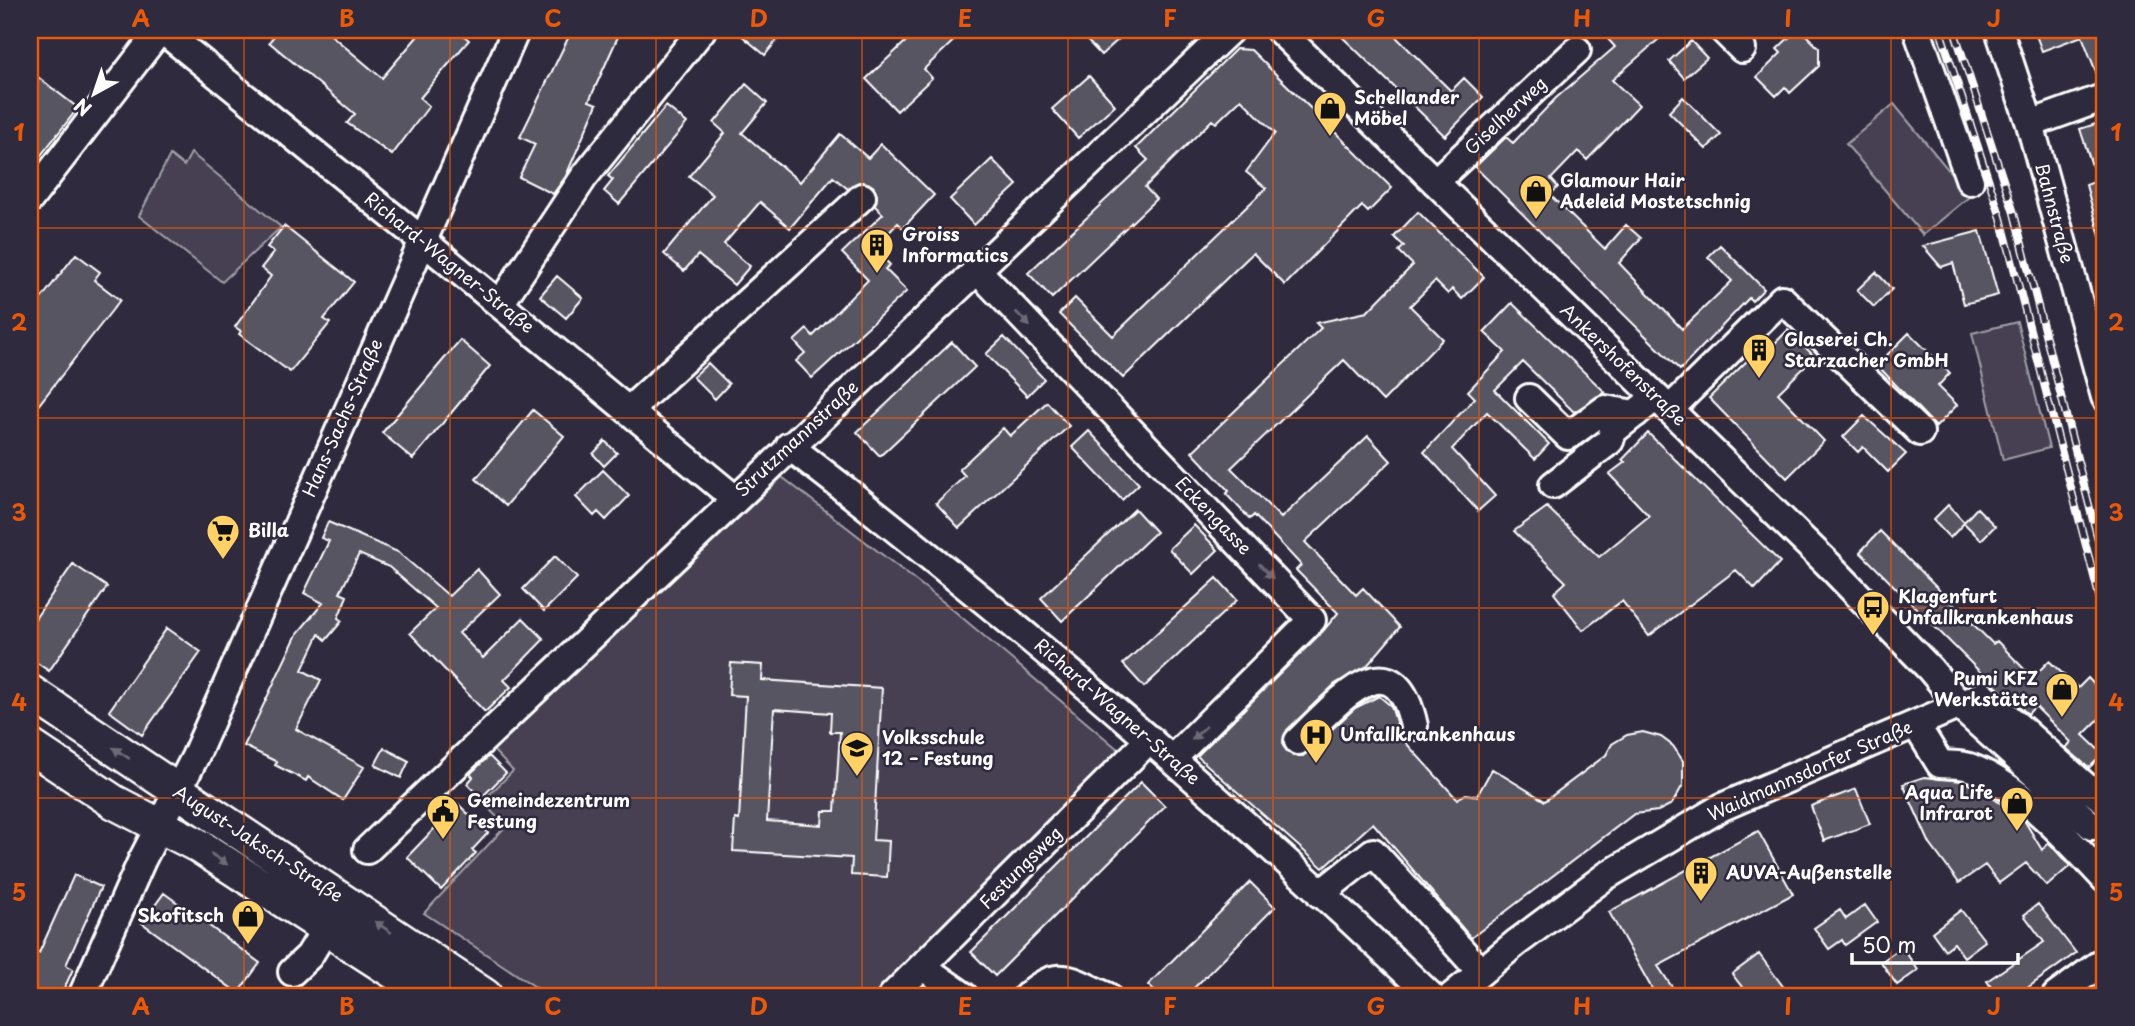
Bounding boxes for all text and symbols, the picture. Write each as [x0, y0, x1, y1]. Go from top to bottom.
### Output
text: A [132, 0, 150, 35]
text: B [339, 0, 355, 35]
text: C [544, 0, 562, 35]
text: D [750, 0, 768, 35]
text: E [958, 0, 972, 35]
text: F [1163, 0, 1177, 35]
text: G [1367, 0, 1385, 35]
text: H [1573, 0, 1591, 35]
text: I [1784, 0, 1792, 35]
text: J [1987, 0, 2001, 35]
north arrow [60, 60, 130, 130]
street label: Giselherweg [1458, 69, 1552, 160]
place label: Schellander Möbel [1354, 83, 1460, 131]
shop icon: Schellander Möbel [1311, 89, 1349, 138]
text: N [68, 92, 97, 123]
text: 1 [14, 114, 25, 149]
text: 1 [2111, 114, 2122, 149]
street label: Bahnstraße [2029, 159, 2082, 266]
place label: Glamour Hair Adeleid Mostetschnig [1559, 166, 1751, 214]
shop icon: Glamour Hair Adeleid Mostetschnig [1517, 172, 1555, 221]
street label: Richard-Wagner-Straße [359, 185, 541, 339]
place label: Groiss Informatics [902, 220, 1008, 268]
building icon: Groiss Informatics [858, 226, 896, 275]
street label: Ankershofenstraße [1555, 296, 1693, 431]
text: 2 [11, 304, 27, 339]
text: 2 [2108, 304, 2124, 339]
one-way arrow [1015, 310, 1032, 327]
place label: Glaserei Ch. Starzacher GmbH [1784, 325, 1949, 373]
building icon: Glaserei Ch. Starzacher GmbH [1740, 331, 1778, 380]
street label: Hans-Sachs-Straße [295, 334, 389, 501]
street label: Strutzmannstraße [728, 373, 864, 502]
street label: Eckengasse [1170, 470, 1258, 560]
text: 3 [11, 494, 27, 529]
text: 3 [2108, 494, 2124, 529]
supermarket icon: Billa [204, 512, 242, 561]
place label: Billa [248, 516, 289, 543]
one-way arrow [1257, 562, 1273, 579]
place label: Klagenfurt Unfallkrankenhaus [1898, 582, 2074, 630]
bus stop icon: Klagenfurt Unfallkrankenhaus [1854, 588, 1892, 637]
street label: Richard-Wagner-Straße [1029, 631, 1207, 791]
place label: Pumi KFZ Werkstätte [1934, 664, 2038, 712]
shop icon: Pumi KFZ Werkstätte [2043, 670, 2081, 719]
text: 4 [11, 684, 27, 719]
text: 4 [2108, 684, 2124, 719]
street label: Waidmannsdorfer Straße [1703, 712, 1916, 827]
hospital icon: Unfallkrankenhaus [1297, 716, 1335, 765]
place label: Unfallkrankenhaus [1340, 720, 1516, 747]
place label: Volksschule 12 – Festung [882, 723, 994, 771]
one-way arrow [1191, 724, 1208, 740]
school or university icon: Volksschule 12 – Festung [838, 729, 876, 778]
one-way arrow [111, 747, 131, 760]
street label: August-Jaksch-Straße [169, 778, 349, 908]
place label: Aqua Life Infrarot [1904, 778, 1993, 826]
shop icon: Aqua Life Infrarot [1998, 784, 2036, 833]
place label: Gemeindezentrum Festung [467, 786, 630, 834]
public building icon: Gemeindezentrum Festung [424, 792, 462, 841]
street label: Festungsweg [972, 819, 1068, 915]
one-way arrow [209, 852, 228, 865]
building icon: AUVA-Außenstelle [1682, 854, 1720, 903]
place label: AUVA-Außenstelle [1725, 858, 1892, 885]
text: 5 [12, 874, 26, 909]
text: 5 [2109, 874, 2123, 909]
shop icon: Skofitsch [229, 897, 267, 946]
place label: Skofitsch [138, 901, 224, 928]
one-way arrow [374, 921, 393, 934]
scale bar [1852, 921, 2018, 965]
text: 50 m [1862, 928, 1916, 960]
text: A [132, 988, 150, 1023]
text: B [339, 988, 355, 1023]
text: C [544, 988, 562, 1023]
text: D [750, 988, 768, 1023]
text: E [958, 988, 972, 1023]
text: F [1163, 988, 1177, 1023]
text: G [1367, 988, 1385, 1023]
text: H [1573, 988, 1591, 1023]
text: I [1784, 988, 1792, 1023]
text: J [1987, 988, 2001, 1023]

